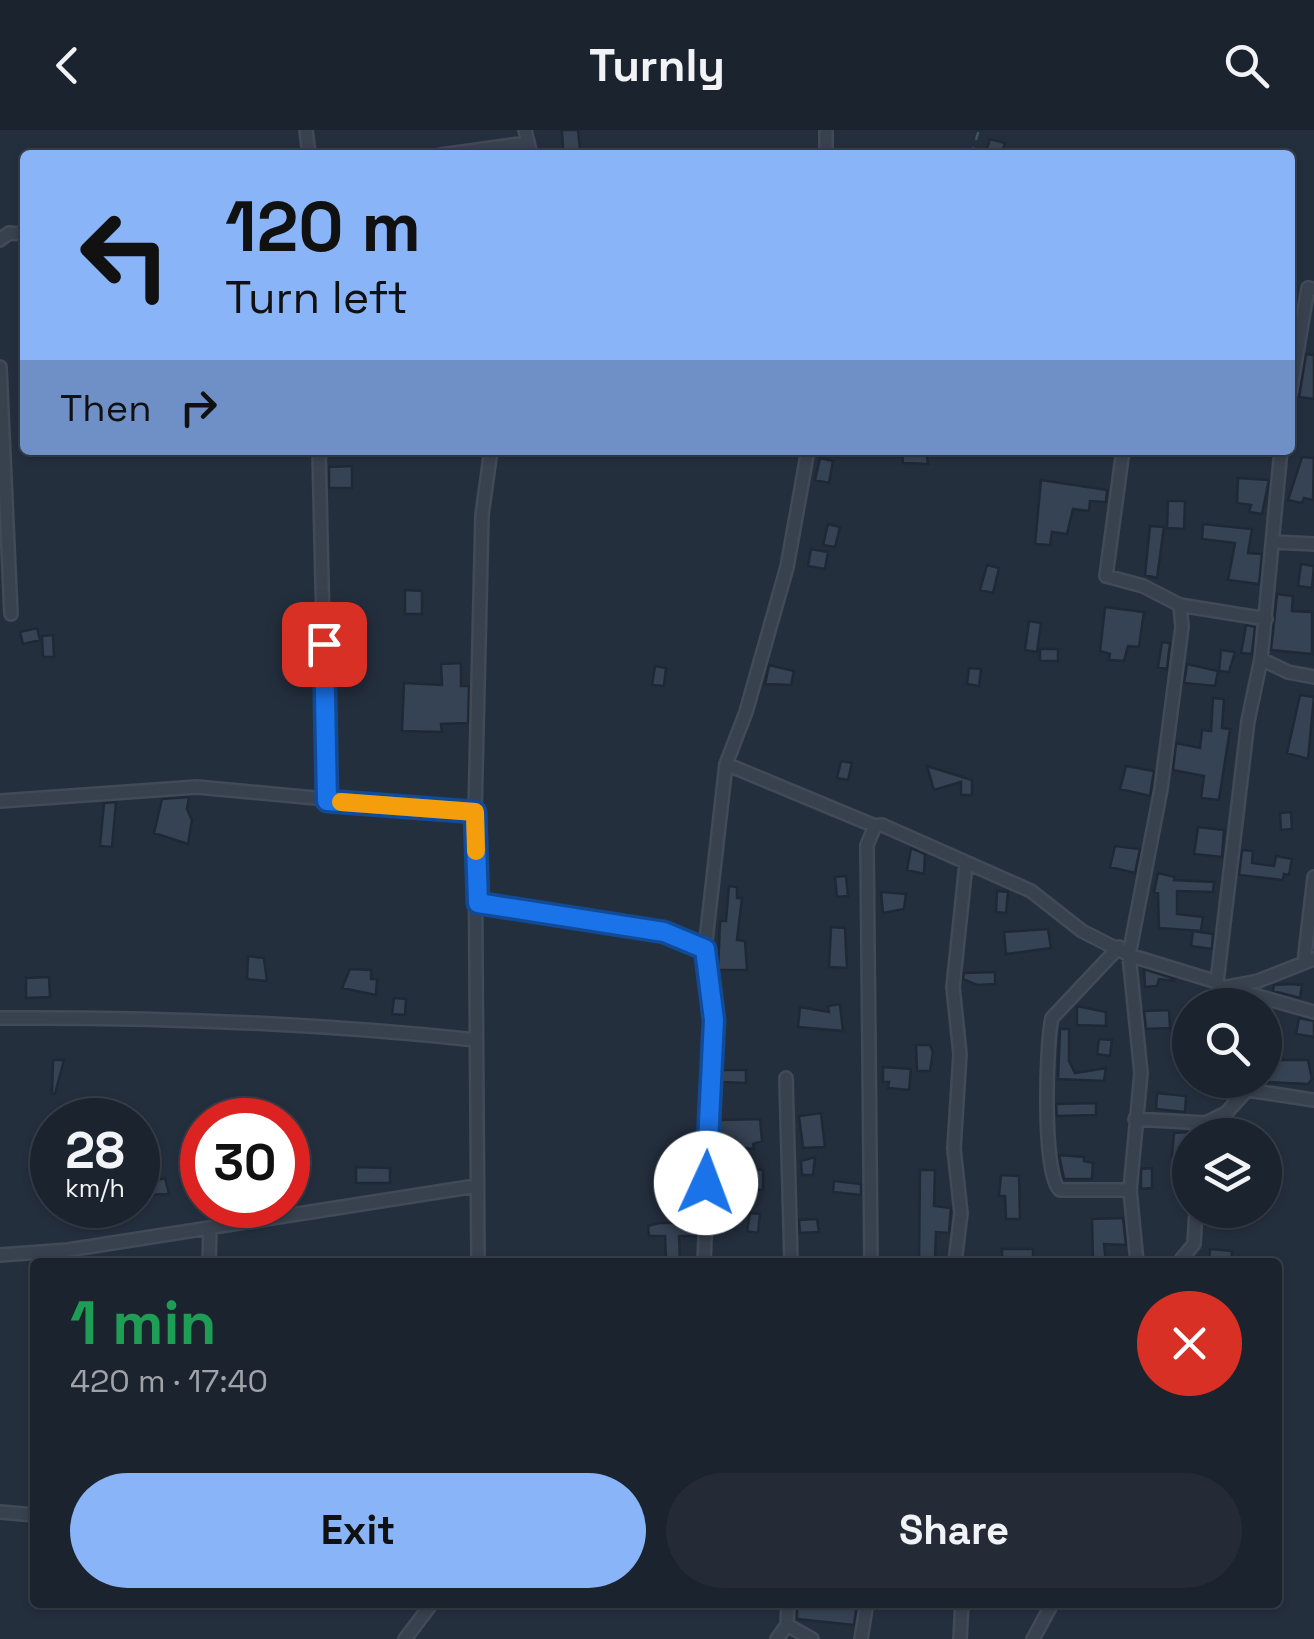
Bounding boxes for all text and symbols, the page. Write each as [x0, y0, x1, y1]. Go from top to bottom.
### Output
text: Turnly [589, 37, 725, 94]
icon: back [40, 38, 95, 93]
icon: search [1219, 38, 1274, 93]
text: 120 m [225, 182, 421, 271]
icon: left [60, 190, 190, 320]
text: Turn left [225, 269, 408, 326]
icon: right [171, 380, 226, 435]
text: Then [60, 384, 151, 432]
pin [282, 602, 367, 687]
icon: arrive [297, 617, 352, 672]
map controls [1172, 988, 1282, 1228]
button: search [1172, 988, 1282, 1098]
speed limit sign: 30 [180, 1098, 310, 1228]
button: layers [1172, 1118, 1282, 1228]
text: 28 [65, 1119, 125, 1183]
position arrow [654, 1131, 758, 1235]
text: km/h [65, 1172, 125, 1204]
text: 1 min [70, 1285, 217, 1362]
button: close [1137, 1291, 1242, 1396]
text: 420 m · 17:40 [70, 1361, 268, 1401]
button: Exit [70, 1473, 646, 1588]
button: Share [666, 1473, 1242, 1588]

